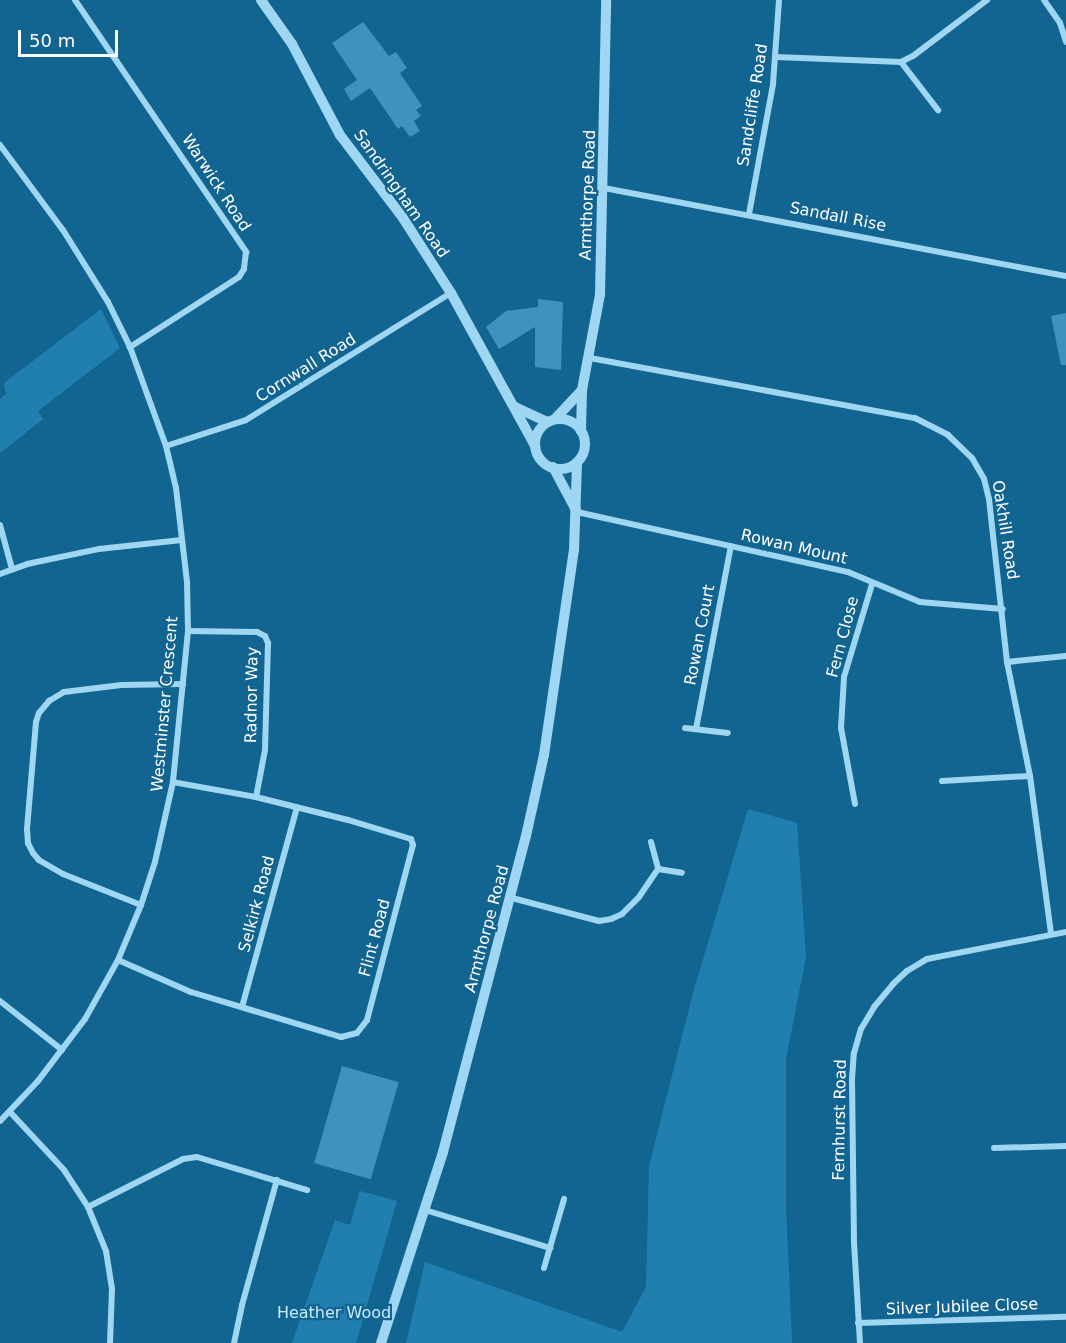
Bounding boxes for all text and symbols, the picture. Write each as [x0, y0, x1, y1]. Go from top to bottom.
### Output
scale bar [21, 18, 122, 56]
text: 50 m [29, 30, 75, 51]
street label: Sandcliffe Road [734, 42, 772, 168]
street label: Sandringham Road [349, 126, 453, 262]
street label: Armthorpe Road [576, 129, 600, 261]
street label: Warwick Road [177, 131, 255, 235]
street label: Sandall Rise [788, 198, 888, 236]
street label: Cornwall Road [252, 330, 360, 406]
street label: Oakhill Road [988, 479, 1022, 581]
street label: Rowan Mount [739, 525, 849, 569]
street label: Rowan Court [681, 583, 719, 687]
street label: Fern Close [823, 594, 863, 680]
street label: Westminster Crescent [148, 615, 182, 793]
street label: Radnor Way [242, 647, 262, 743]
street label: Selkirk Road [235, 854, 279, 954]
street label: Armthorpe Road [461, 863, 513, 995]
street label: Flint Road [355, 897, 395, 979]
street label: Fernhurst Road [829, 1059, 851, 1181]
street label: Silver Jubilee Close [886, 1295, 1038, 1319]
park label: Heather Wood [277, 1303, 391, 1323]

